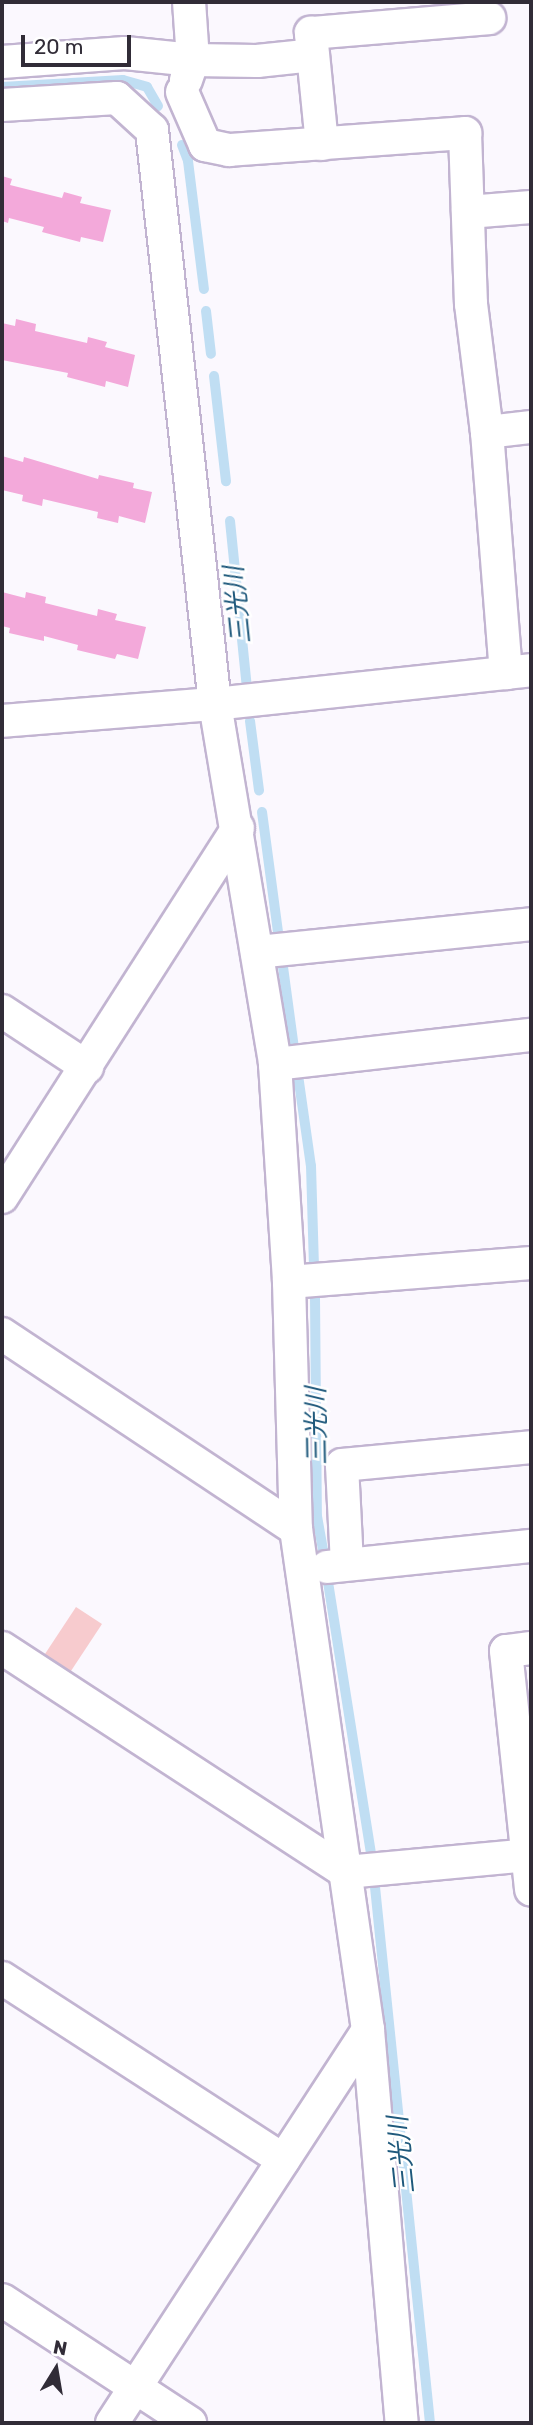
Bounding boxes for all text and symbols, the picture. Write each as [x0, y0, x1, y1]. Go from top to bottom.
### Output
scale bar [24, 21, 135, 65]
text: 20 m [34, 34, 83, 59]
water label: 三光川 [218, 565, 258, 645]
water label: 三光川 [301, 1387, 333, 1465]
water label: 三光川 [382, 2115, 422, 2195]
north arrow [21, 2334, 91, 2404]
text: N [51, 2335, 69, 2360]

